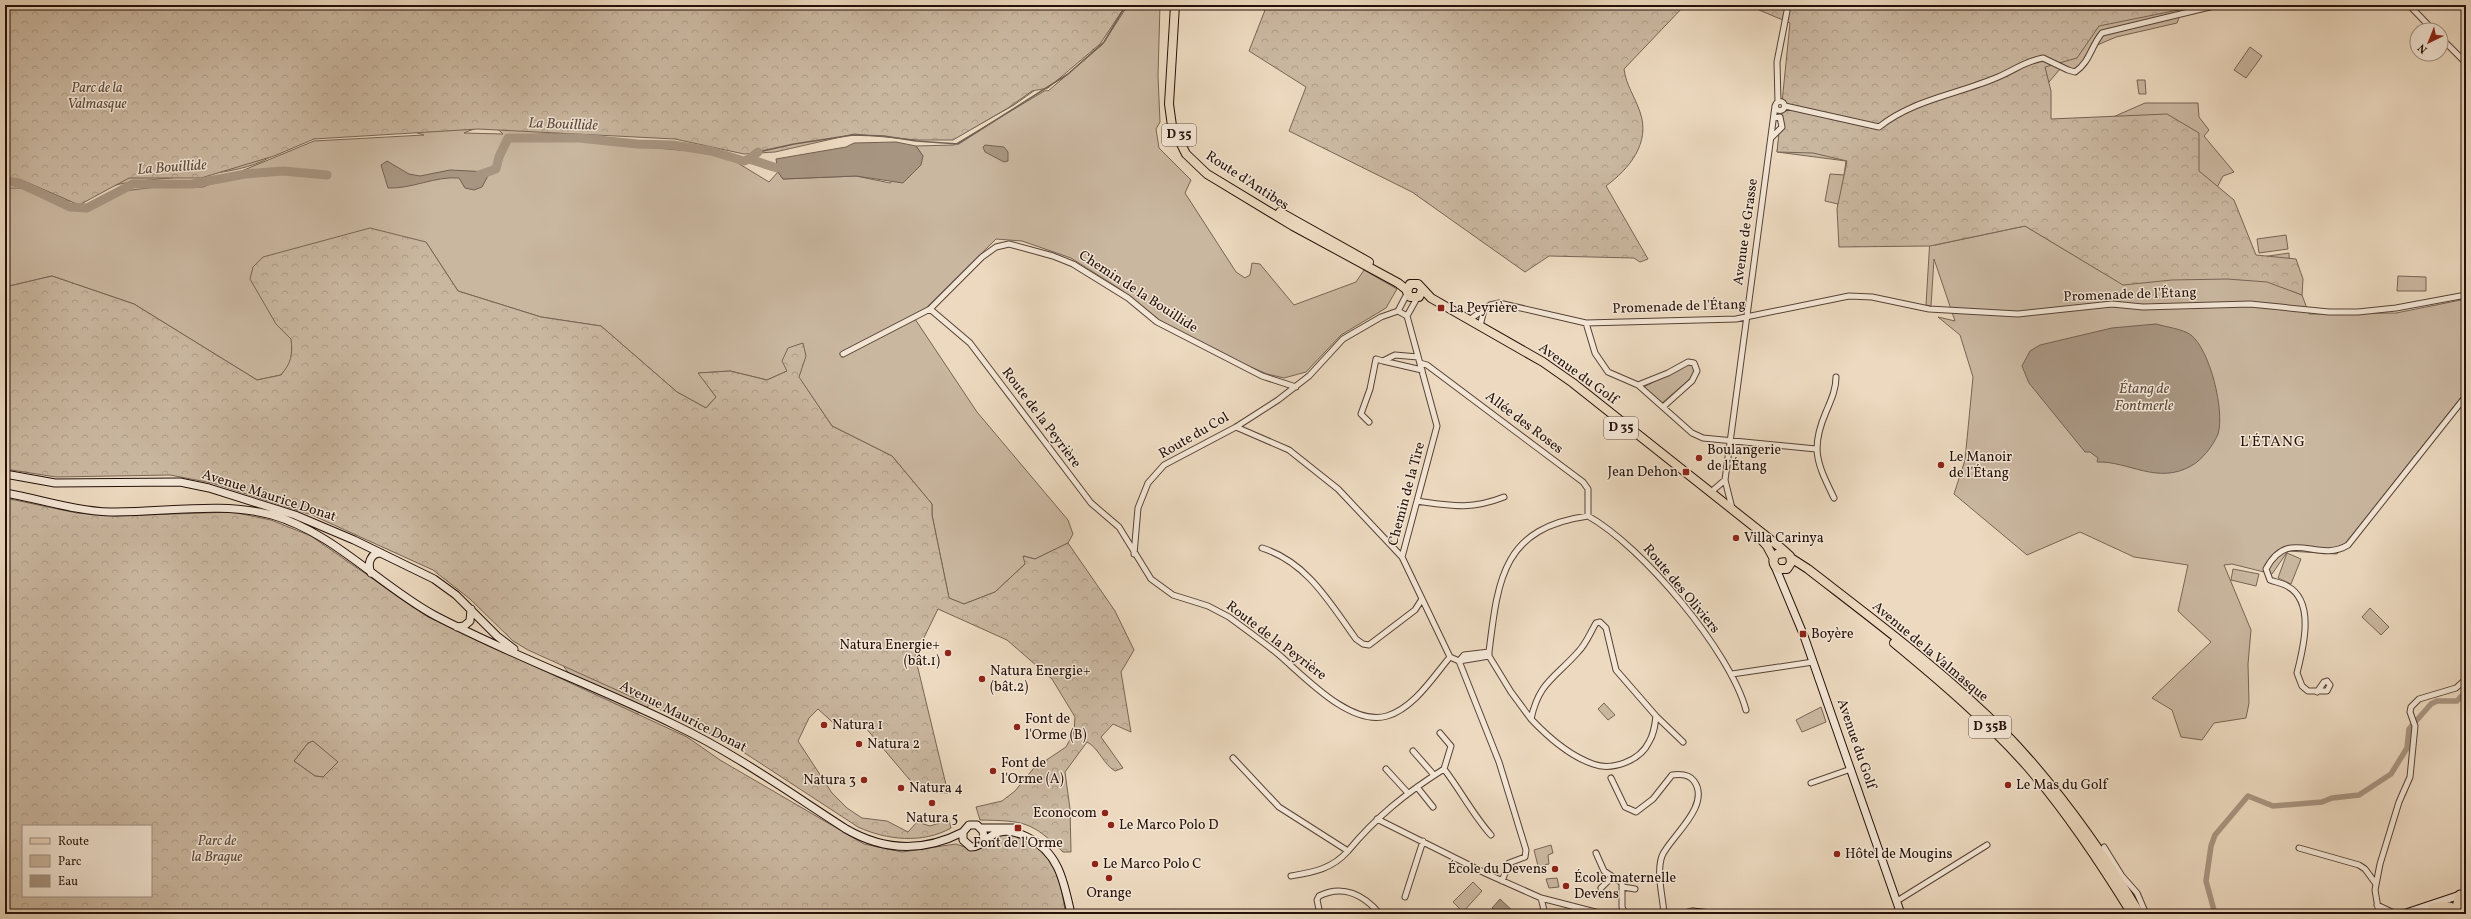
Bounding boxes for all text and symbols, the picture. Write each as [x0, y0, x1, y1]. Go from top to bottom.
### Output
north arrow [2409, 22, 2449, 62]
text: N [2415, 40, 2431, 56]
park label: Parc de la Valmasque [67, 79, 127, 114]
water label: La Bouillide [528, 113, 599, 137]
road number: D 35 [1162, 124, 1196, 146]
street label: Route d'Antibes [1202, 147, 1292, 215]
water label: La Bouillide [137, 155, 208, 181]
street label: Avenue de Grasse [1729, 177, 1763, 287]
street label: Chemin de la Bouillide [1075, 246, 1202, 338]
street label: Promenade de l'Étang [2063, 283, 2197, 307]
street label: Promenade de l'Étang [1612, 295, 1746, 319]
place label: La Peyrière [1449, 299, 1518, 318]
marker: La Peyrière [1436, 303, 1446, 313]
street label: Avenue du Golf [1535, 339, 1622, 410]
street label: Route de la Peyrière [997, 364, 1085, 472]
water label: Étang de Fontmerle [2115, 379, 2174, 417]
street label: Allée des Roses [1481, 387, 1567, 459]
street label: Route du Col [1155, 408, 1233, 464]
road number: D 35 [1604, 417, 1638, 439]
district label: L'ÉTANG [2240, 432, 2306, 453]
street label: Chemin de la Tire [1384, 440, 1430, 548]
place label: Boulangerie de l'Étang [1707, 441, 1781, 476]
place label: Le Manoir de l'Étang [1949, 448, 2012, 483]
marker: Boulangerie de l'Étang [1694, 453, 1704, 463]
marker: Le Manoir de l'Étang [1936, 460, 1946, 470]
place label: Jean Dehon [1608, 463, 1678, 482]
street label: Avenue Maurice Donat [199, 465, 339, 527]
marker: Jean Dehon [1681, 467, 1691, 477]
place label: Villa Carinya [1744, 529, 1824, 548]
marker: Villa Carinya [1731, 533, 1741, 543]
street label: Route des Oliviers [1638, 540, 1724, 638]
street label: Route de la Peyrière [1222, 597, 1330, 685]
street label: Avenue de la Valmasque [1868, 598, 1992, 707]
place label: Boyère [1811, 625, 1854, 644]
marker: Boyère [1798, 629, 1808, 639]
place label: Natura Energie+ (bât.1) [839, 636, 940, 671]
marker: Natura Energie+ (bât.1) [943, 648, 953, 658]
place label: Natura Energie+ (bât.2) [990, 662, 1091, 697]
marker: Natura Energie+ (bât.2) [977, 674, 987, 684]
street label: Avenue Maurice Donat [616, 677, 750, 757]
street label: Avenue du Golf [1832, 697, 1881, 793]
place label: Font de l'Orme (B) [1025, 710, 1087, 745]
place label: Natura 1 [832, 716, 883, 735]
road number: D 35B [1969, 716, 2011, 738]
marker: Natura 1 [819, 720, 829, 730]
marker: Font de l'Orme (B) [1012, 722, 1022, 732]
place label: Natura 2 [867, 735, 920, 754]
marker: Natura 2 [854, 739, 864, 749]
place label: Font de l'Orme (A) [1001, 754, 1064, 789]
marker: Font de l'Orme (A) [988, 766, 998, 776]
place label: Natura 3 [803, 771, 856, 790]
marker: Natura 3 [859, 775, 869, 785]
place label: Le Mas du Golf [2016, 776, 2108, 795]
place label: Natura 4 [909, 779, 963, 798]
marker: Le Mas du Golf [2003, 780, 2013, 790]
marker: Natura 4 [896, 783, 906, 793]
marker: Natura 5 [927, 798, 937, 808]
place label: Econocom [1033, 804, 1097, 823]
marker: Econocom [1100, 808, 1110, 818]
place label: Natura 5 [906, 809, 958, 828]
place label: Le Marco Polo D [1119, 816, 1218, 835]
marker: Le Marco Polo D [1106, 820, 1116, 830]
marker: Font de l'Orme [1013, 823, 1023, 833]
legend [22, 825, 152, 897]
park label: Parc de la Brague [192, 832, 242, 867]
text: Route [58, 834, 89, 850]
place label: Font de l'Orme [973, 834, 1063, 853]
place label: Hôtel de Mougins [1845, 845, 1953, 864]
marker: Hôtel de Mougins [1832, 849, 1842, 859]
text: Parc [58, 854, 81, 870]
place label: Le Marco Polo C [1103, 855, 1201, 874]
marker: Le Marco Polo C [1090, 859, 1100, 869]
place label: École du Devens [1448, 860, 1547, 879]
marker: École du Devens [1550, 864, 1560, 874]
place label: École maternelle Devens [1574, 869, 1676, 904]
marker: Orange [1104, 873, 1114, 883]
text: Eau [58, 874, 78, 890]
marker: École maternelle Devens [1561, 881, 1571, 891]
place label: Orange [1086, 884, 1132, 903]

